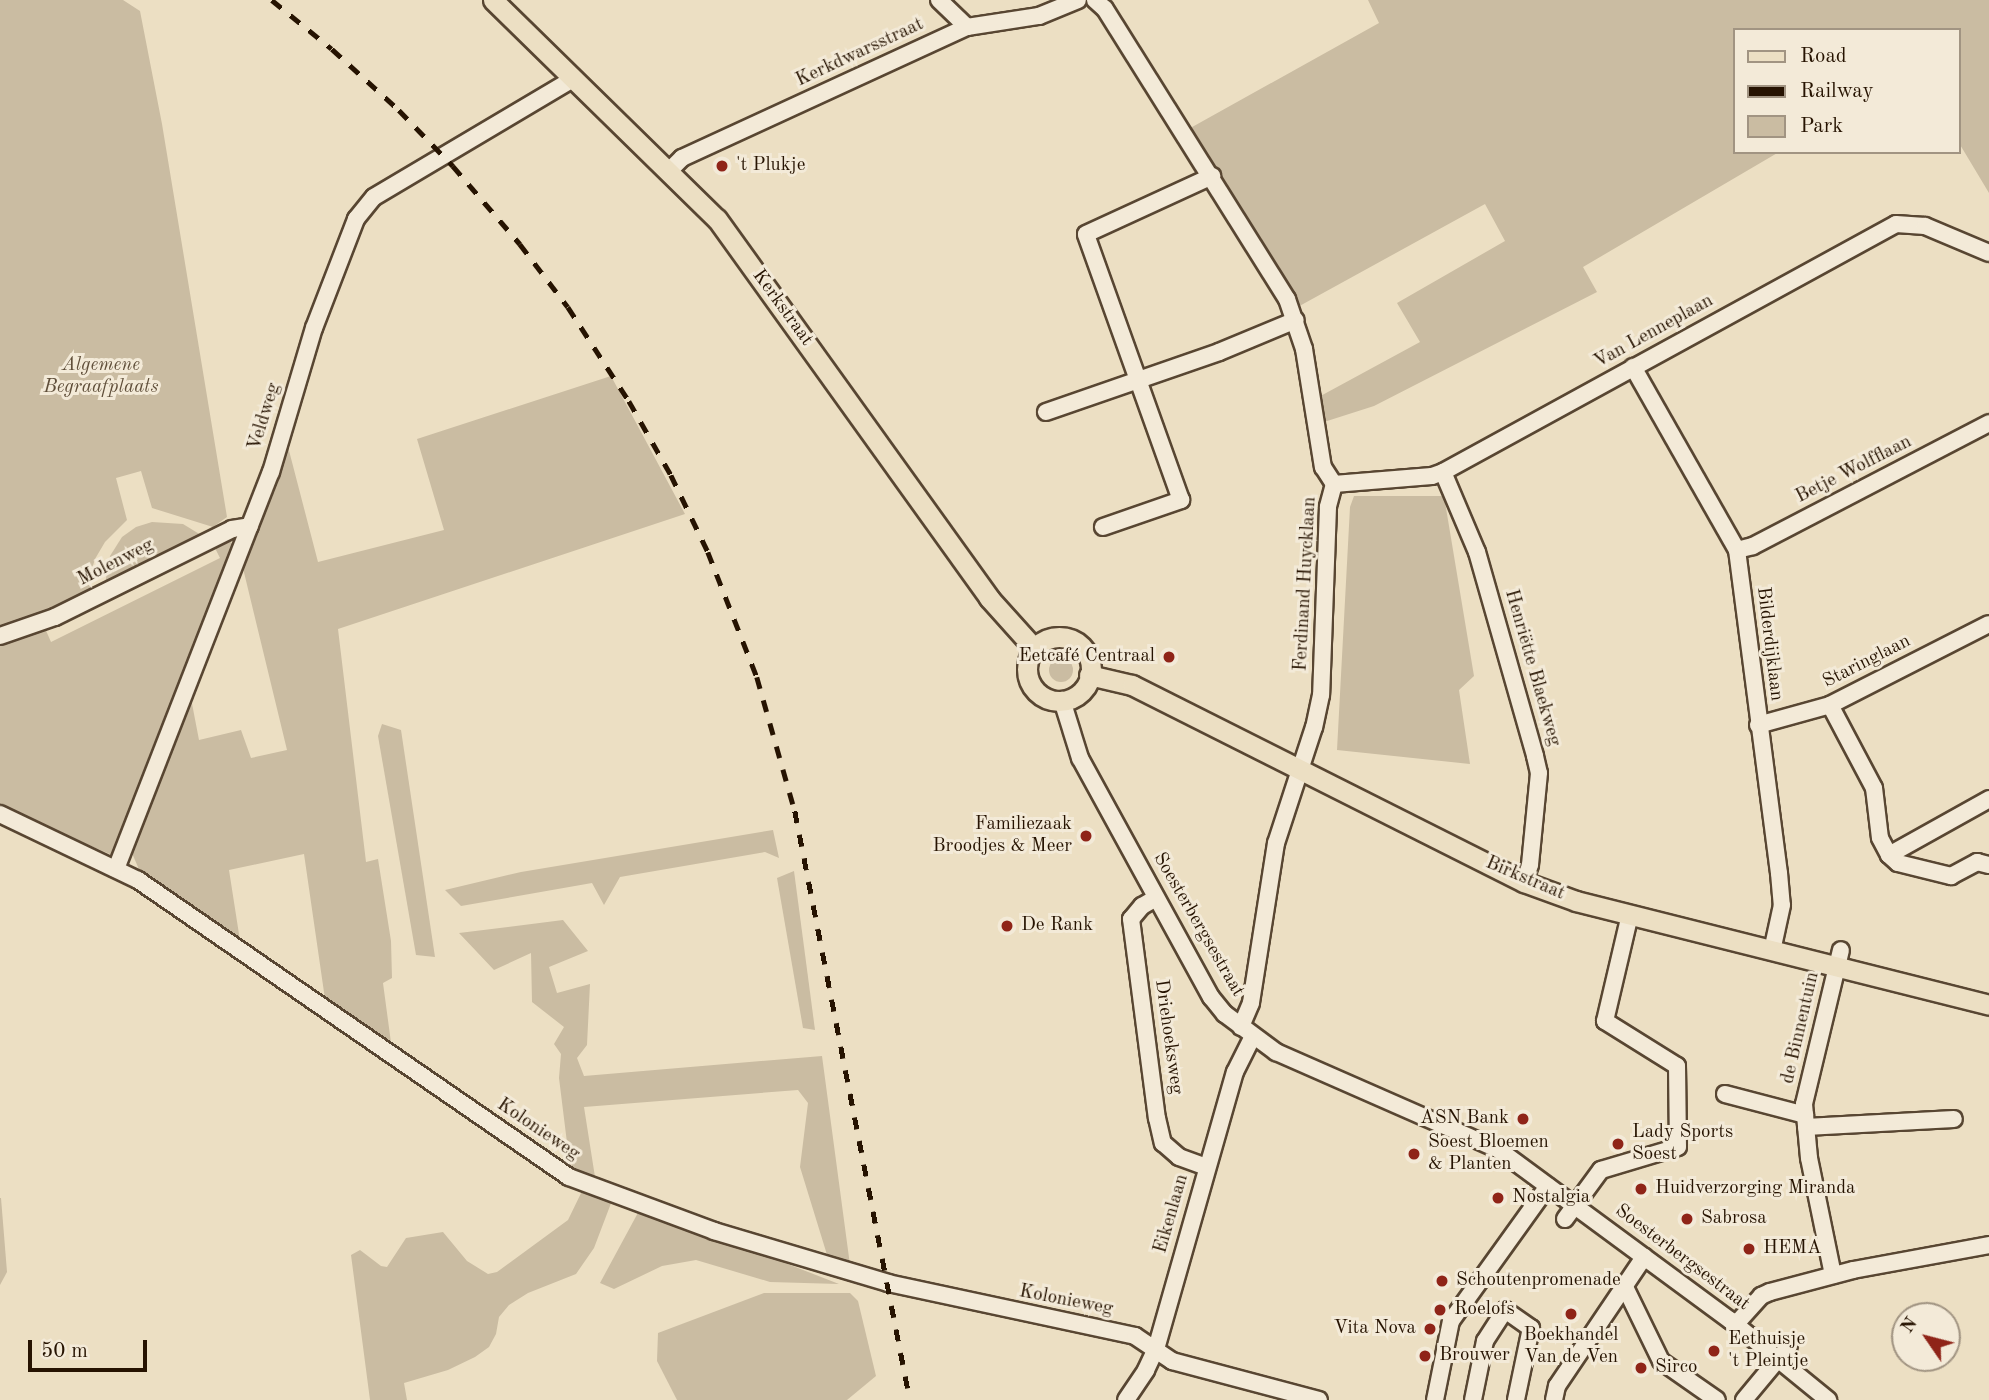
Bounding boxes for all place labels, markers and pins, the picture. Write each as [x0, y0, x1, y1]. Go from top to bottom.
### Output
place label: 't Plukje [736, 155, 805, 177]
marker: 't Plukje [714, 158, 730, 174]
place label: Eetcafé Centraal [1018, 646, 1155, 668]
marker: Eetcafé Centraal [1161, 649, 1177, 665]
place label: Familiezaak Broodjes & Meer [933, 814, 1072, 858]
marker: Familiezaak Broodjes & Meer [1078, 828, 1094, 844]
place label: De Rank [1021, 915, 1093, 937]
marker: De Rank [999, 918, 1015, 934]
place label: ASN Bank [1420, 1108, 1509, 1130]
marker: ASN Bank [1515, 1111, 1531, 1127]
place label: Lady Sports Soest [1632, 1122, 1733, 1166]
place label: Soest Bloemen & Planten [1428, 1132, 1549, 1176]
marker: Lady Sports Soest [1610, 1136, 1626, 1152]
marker: Soest Bloemen & Planten [1406, 1146, 1422, 1162]
place label: Huidverzorging Miranda [1655, 1178, 1855, 1200]
marker: Huidverzorging Miranda [1633, 1181, 1649, 1197]
place label: Nostalgia [1512, 1187, 1590, 1209]
marker: Nostalgia [1490, 1190, 1506, 1206]
place label: Sabrosa [1701, 1208, 1767, 1230]
marker: Sabrosa [1679, 1211, 1695, 1227]
place label: HEMA [1763, 1238, 1822, 1260]
marker: HEMA [1741, 1241, 1757, 1257]
place label: Schoutenpromenade [1456, 1270, 1621, 1292]
marker: Schoutenpromenade [1434, 1273, 1450, 1289]
place label: Roelofs [1454, 1299, 1515, 1321]
marker: Roelofs [1432, 1302, 1448, 1318]
marker: Boekhandel Van de Ven [1563, 1306, 1579, 1322]
place label: Vita Nova [1334, 1318, 1416, 1340]
marker: Vita Nova [1422, 1321, 1438, 1337]
place label: Boekhandel Van de Ven [1524, 1325, 1618, 1369]
place label: Eethuisje 't Pleintje [1728, 1329, 1808, 1373]
marker: Eethuisje 't Pleintje [1706, 1343, 1722, 1359]
place label: Brouwer [1439, 1345, 1510, 1367]
marker: Brouwer [1417, 1348, 1433, 1364]
place label: Sirco [1655, 1357, 1697, 1379]
marker: Sirco [1633, 1360, 1649, 1376]

